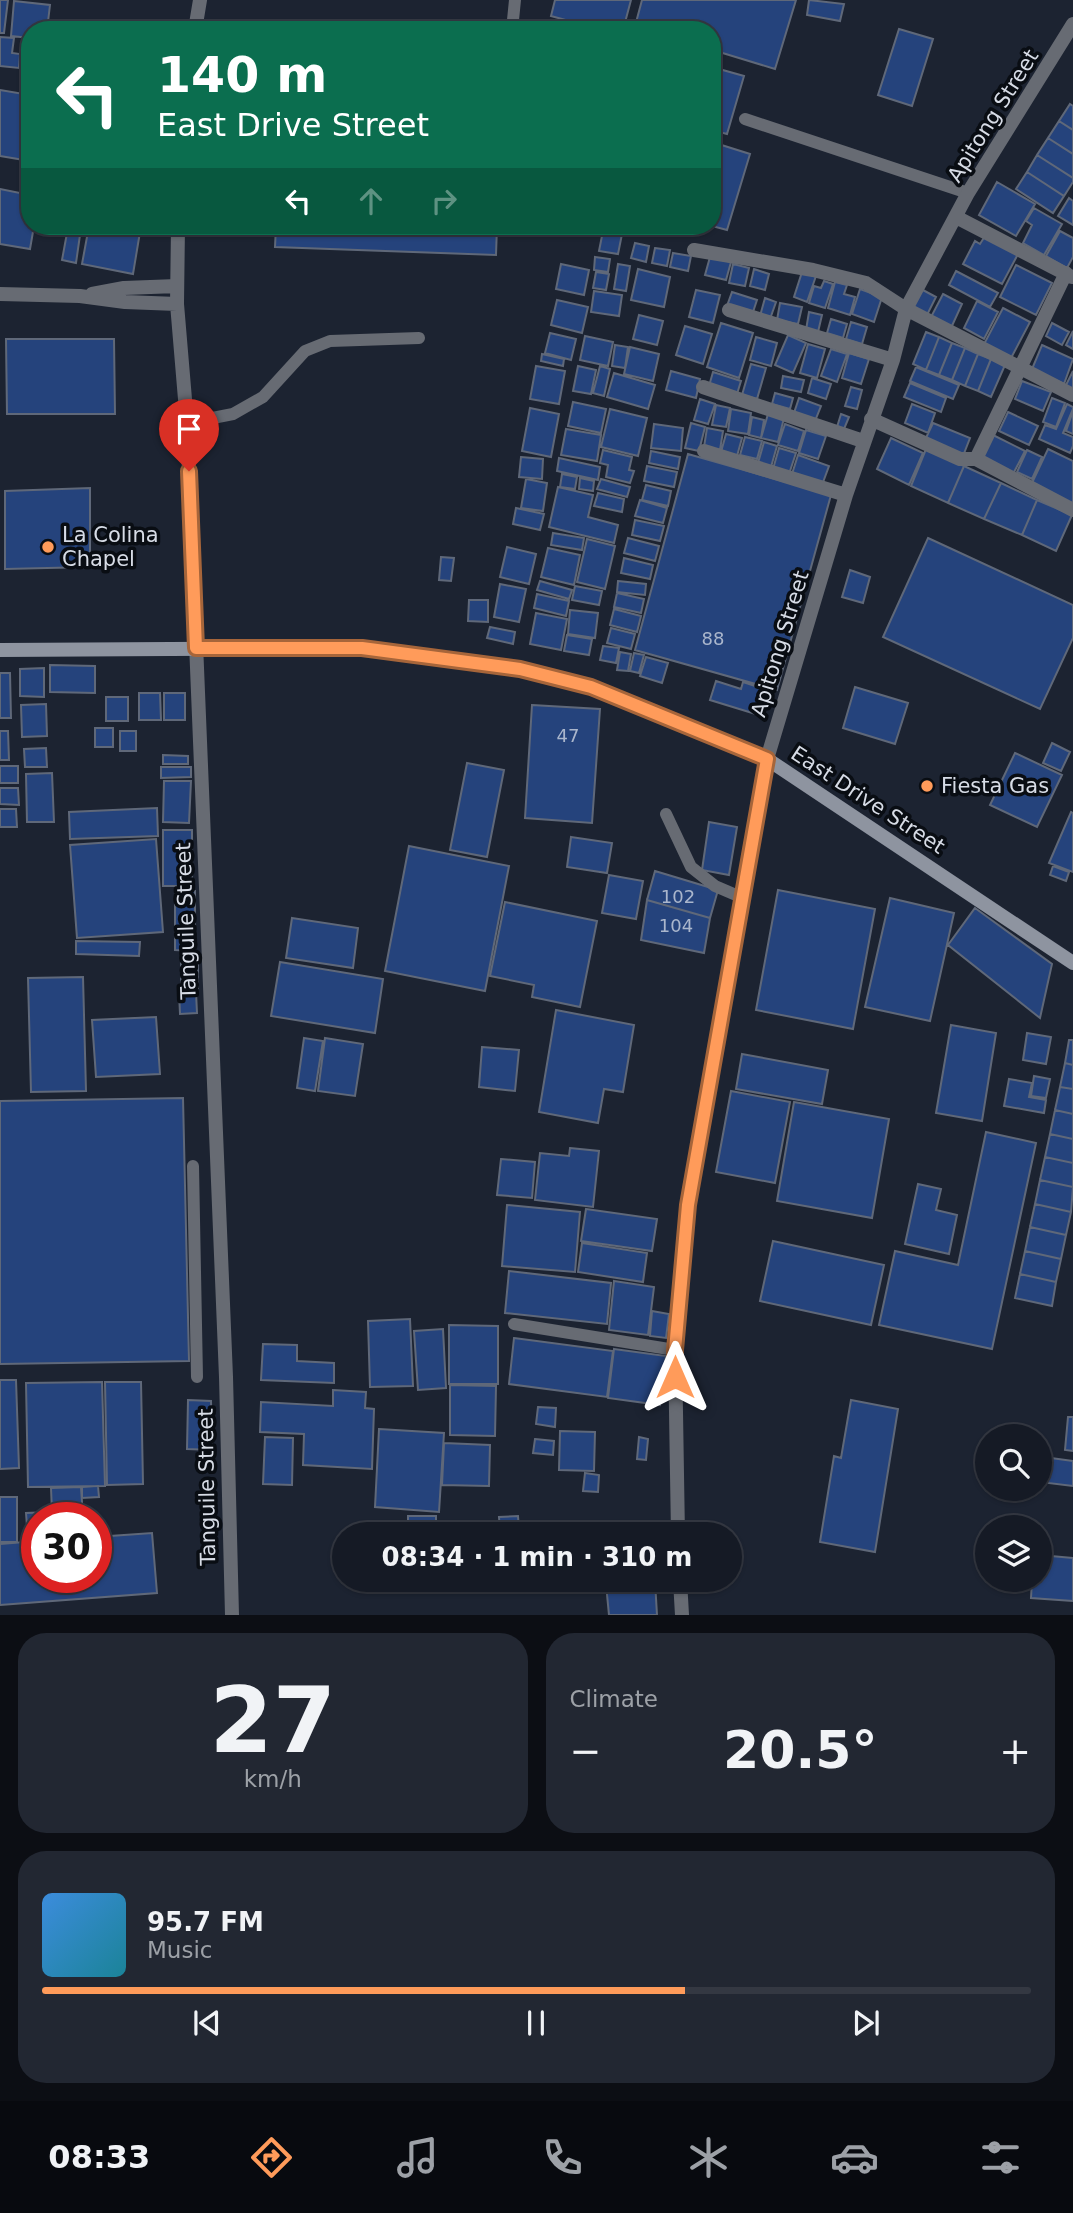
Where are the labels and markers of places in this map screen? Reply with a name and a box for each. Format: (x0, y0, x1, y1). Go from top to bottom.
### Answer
pin (159, 399, 219, 471)
place label: La Colina Chapel (62, 523, 159, 571)
marker: La Colina Chapel (40, 539, 56, 555)
place label: Fiesta Gas (941, 774, 1049, 798)
marker: Fiesta Gas (919, 778, 935, 794)

